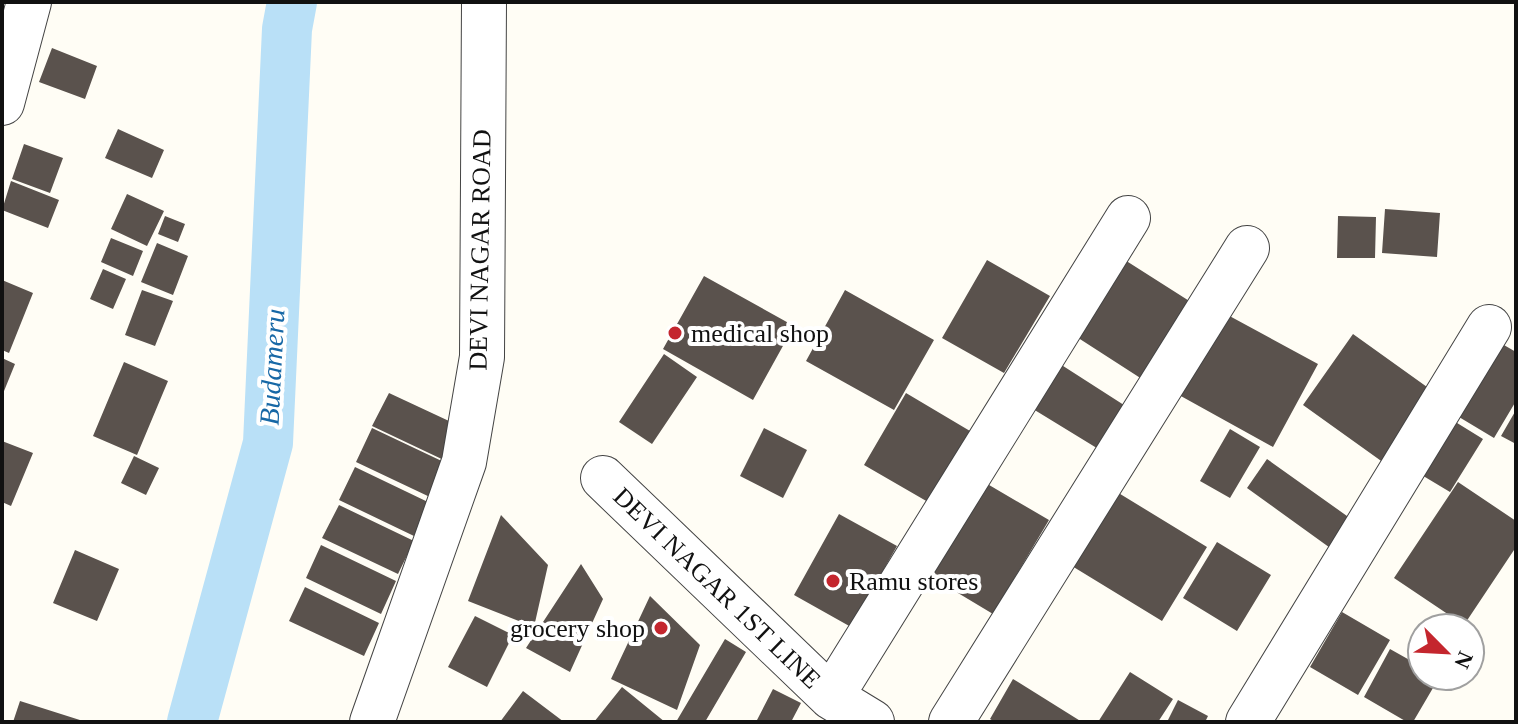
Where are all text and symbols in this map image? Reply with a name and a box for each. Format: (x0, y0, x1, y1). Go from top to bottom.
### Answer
street label: DEVI NAGAR ROAD (463, 129, 497, 371)
water label: Budameru (253, 308, 291, 426)
place label: medical shop (691, 319, 829, 348)
marker: medical shop (666, 324, 684, 342)
street label: DEVI NAGAR 1ST LINE (608, 482, 826, 694)
place label: Ramu stores (849, 567, 978, 596)
marker: Ramu stores (824, 572, 842, 590)
north arrow (1406, 612, 1486, 692)
place label: grocery shop (510, 614, 645, 643)
marker: grocery shop (652, 619, 670, 637)
text: N (1449, 648, 1478, 672)

